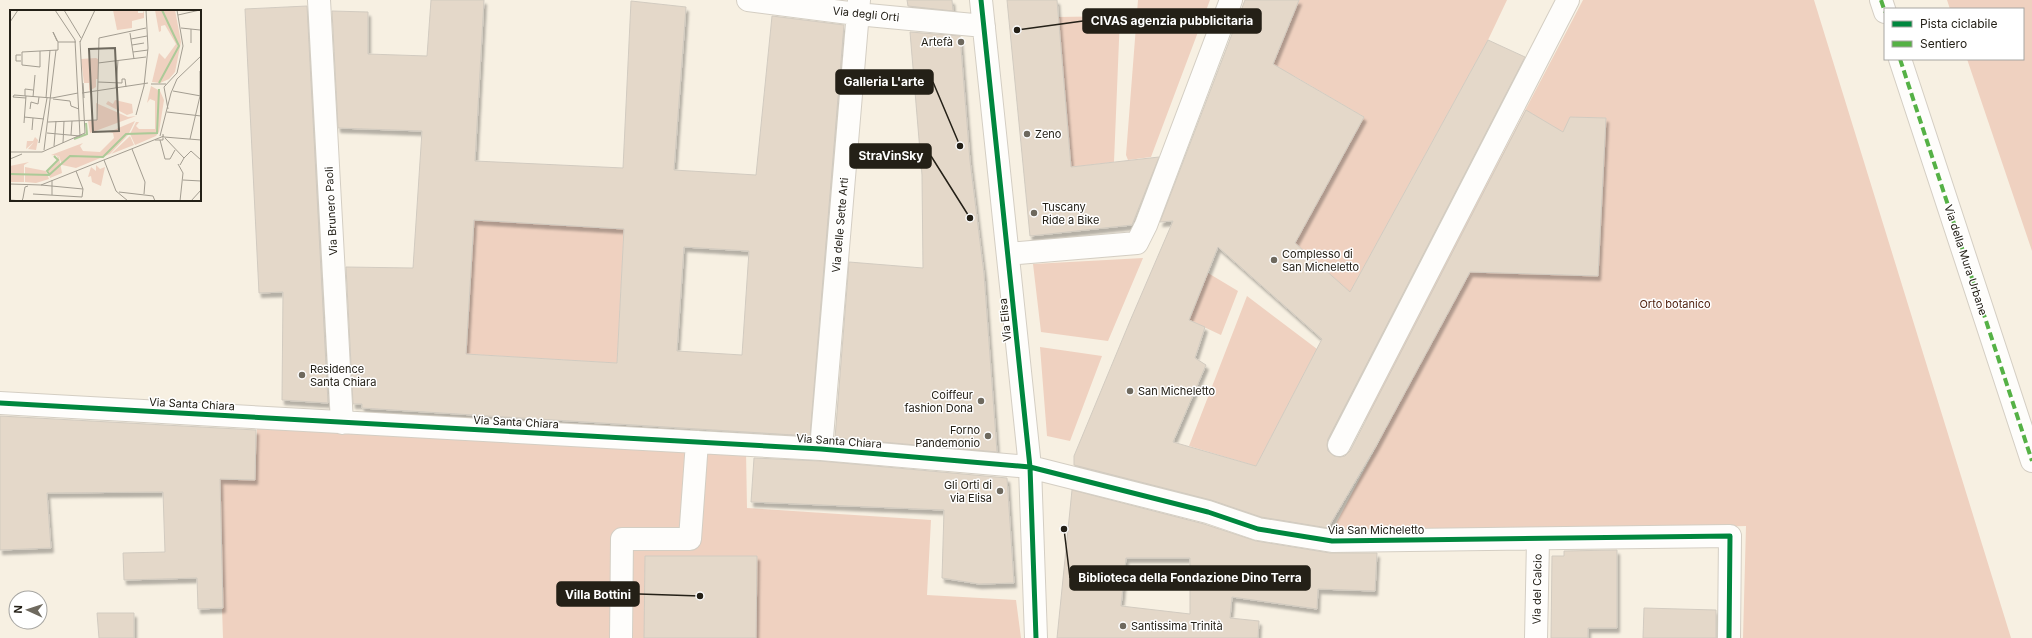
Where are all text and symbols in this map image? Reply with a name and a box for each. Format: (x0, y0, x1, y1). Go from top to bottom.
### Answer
street label: Via degli Orti (832, 4, 900, 24)
legend (1884, 8, 2024, 60)
callout: CIVAS agenzia pubblicitaria (1083, 9, 1261, 33)
inset map (10, 10, 201, 201)
text: CIVAS agenzia pubblicitaria (1091, 13, 1253, 28)
text: Pista ciclabile (1920, 16, 1997, 31)
place label: Artefà (921, 35, 953, 49)
text: Sentiero (1920, 36, 1967, 51)
marker: Artefà (956, 37, 966, 47)
callout: Galleria L'arte (836, 70, 933, 94)
text: Galleria L'arte (844, 74, 924, 89)
place label: Zeno (1035, 127, 1062, 141)
marker: Zeno (1022, 129, 1032, 139)
callout: StraVinSky (850, 144, 931, 168)
text: StraVinSky (858, 148, 924, 163)
street label: Via Brunero Paoli (322, 166, 340, 256)
street label: Via delle Sette Arti (829, 177, 851, 273)
place label: Tuscany Ride a Bike (1042, 200, 1099, 227)
street label: Via della Mura Urbane (1941, 203, 1991, 317)
marker: Tuscany Ride a Bike (1029, 208, 1039, 218)
place label: Complesso di San Micheletto (1282, 247, 1360, 274)
marker: Complesso di San Micheletto (1269, 255, 1279, 265)
park label: Orto botanico (1639, 297, 1711, 311)
street label: Via Elisa (996, 298, 1014, 342)
place label: Residence Santa Chiara (310, 362, 376, 389)
marker: Residence Santa Chiara (297, 370, 307, 380)
place label: San Micheletto (1138, 384, 1216, 398)
marker: San Micheletto (1125, 386, 1135, 396)
place label: Coiffeur fashion Dona (905, 388, 973, 415)
street label: Via Santa Chiara (149, 395, 235, 413)
marker: Coiffeur fashion Dona (976, 396, 986, 406)
street label: Via Santa Chiara (473, 413, 559, 431)
place label: Forno Pandemonio (915, 423, 980, 450)
street label: Via Santa Chiara (796, 431, 882, 451)
marker: Forno Pandemonio (983, 431, 993, 441)
place label: Gli Orti di via Elisa (944, 478, 992, 505)
marker: Gli Orti di via Elisa (995, 486, 1005, 496)
street label: Via San Micheletto (1328, 523, 1425, 537)
street label: Via del Calcio (1529, 553, 1545, 625)
callout: Biblioteca della Fondazione Dino Terra (1070, 566, 1310, 590)
text: Biblioteca della Fondazione Dino Terra (1078, 570, 1302, 585)
callout: Villa Bottini (557, 582, 639, 606)
text: Villa Bottini (565, 587, 631, 602)
north arrow (8, 590, 48, 630)
text: N (11, 605, 25, 614)
place label: Santissima Trinità (1131, 619, 1223, 633)
marker: Santissima Trinità (1118, 621, 1128, 631)

